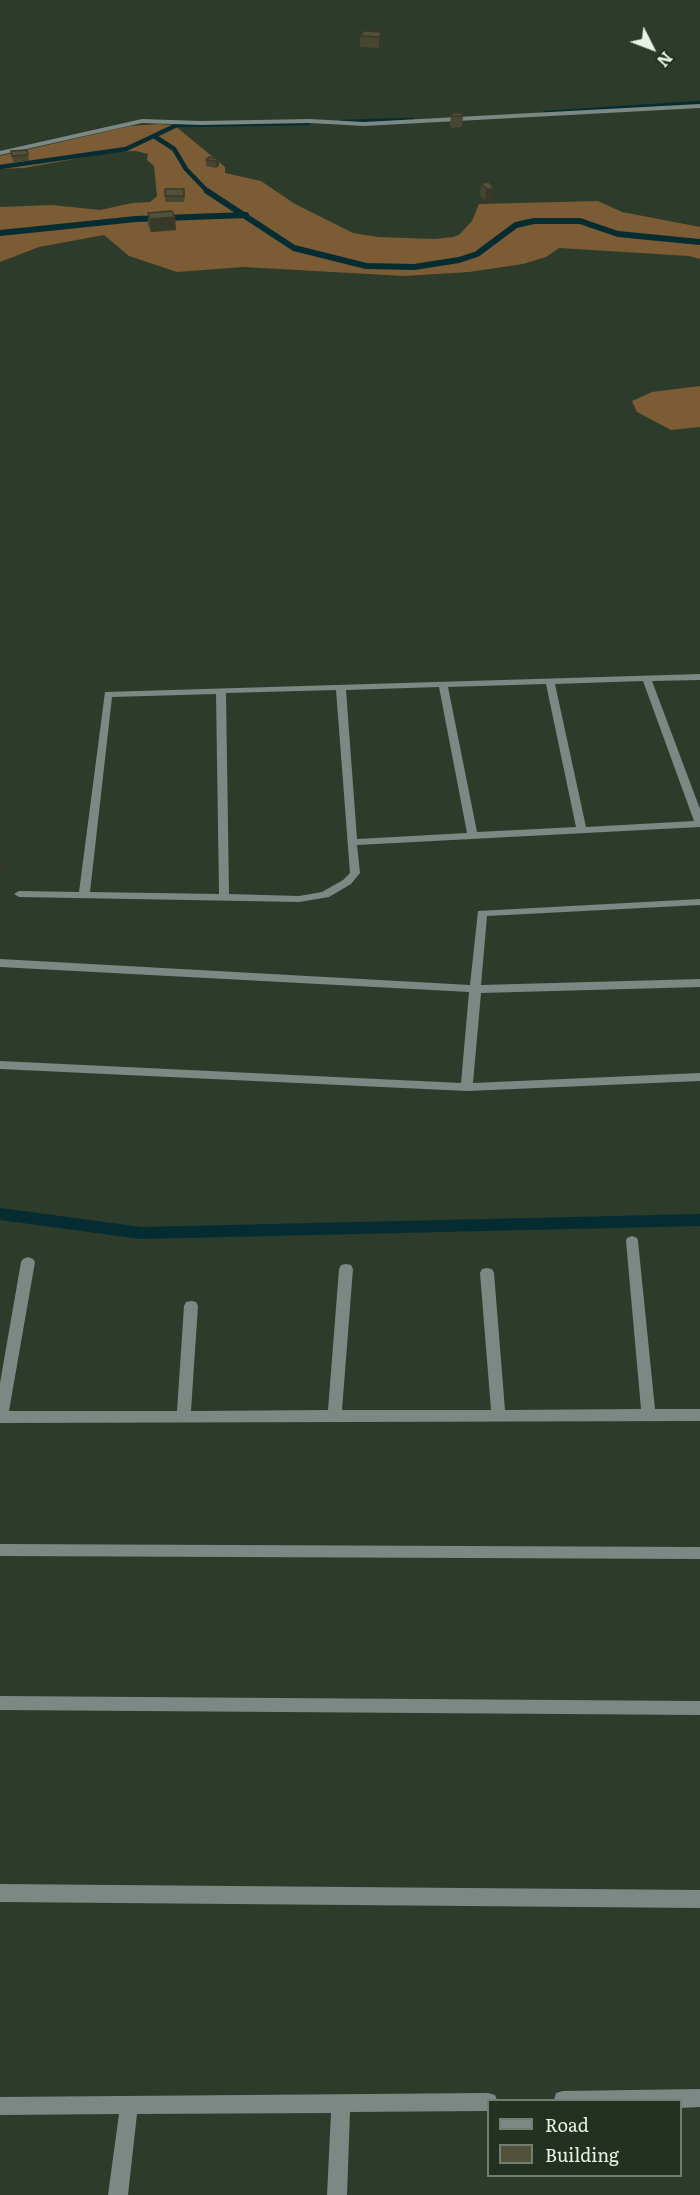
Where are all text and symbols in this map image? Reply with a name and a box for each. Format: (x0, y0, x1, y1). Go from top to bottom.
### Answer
north arrow (622, 18, 682, 78)
text: N (652, 47, 679, 73)
legend (487, 2099, 682, 2177)
text: Road (545, 2111, 589, 2138)
text: Building (545, 2141, 619, 2168)

